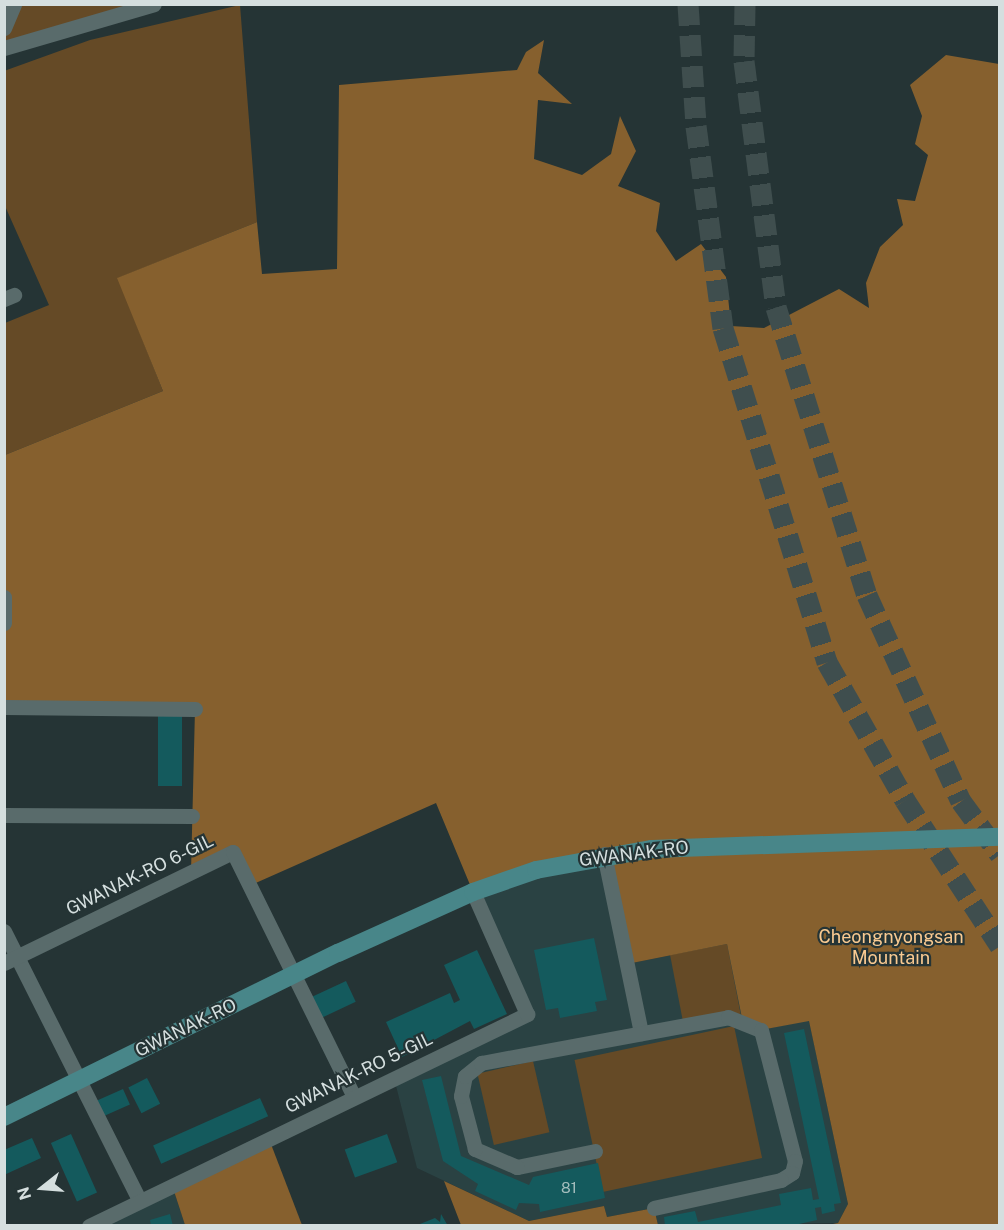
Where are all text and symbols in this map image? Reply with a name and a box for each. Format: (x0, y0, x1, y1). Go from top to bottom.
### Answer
street label: GWANAK-RO 6-GIL (63, 830, 217, 920)
street label: GWANAK-RO (578, 837, 690, 871)
park label: Cheongnyongsan Mountain (818, 927, 964, 970)
street label: GWANAK-RO (132, 994, 240, 1062)
street label: GWANAK-RO 5-GIL (282, 1028, 436, 1118)
north arrow (12, 1158, 72, 1218)
house number: 81 (561, 1179, 577, 1197)
text: N (13, 1185, 35, 1202)

